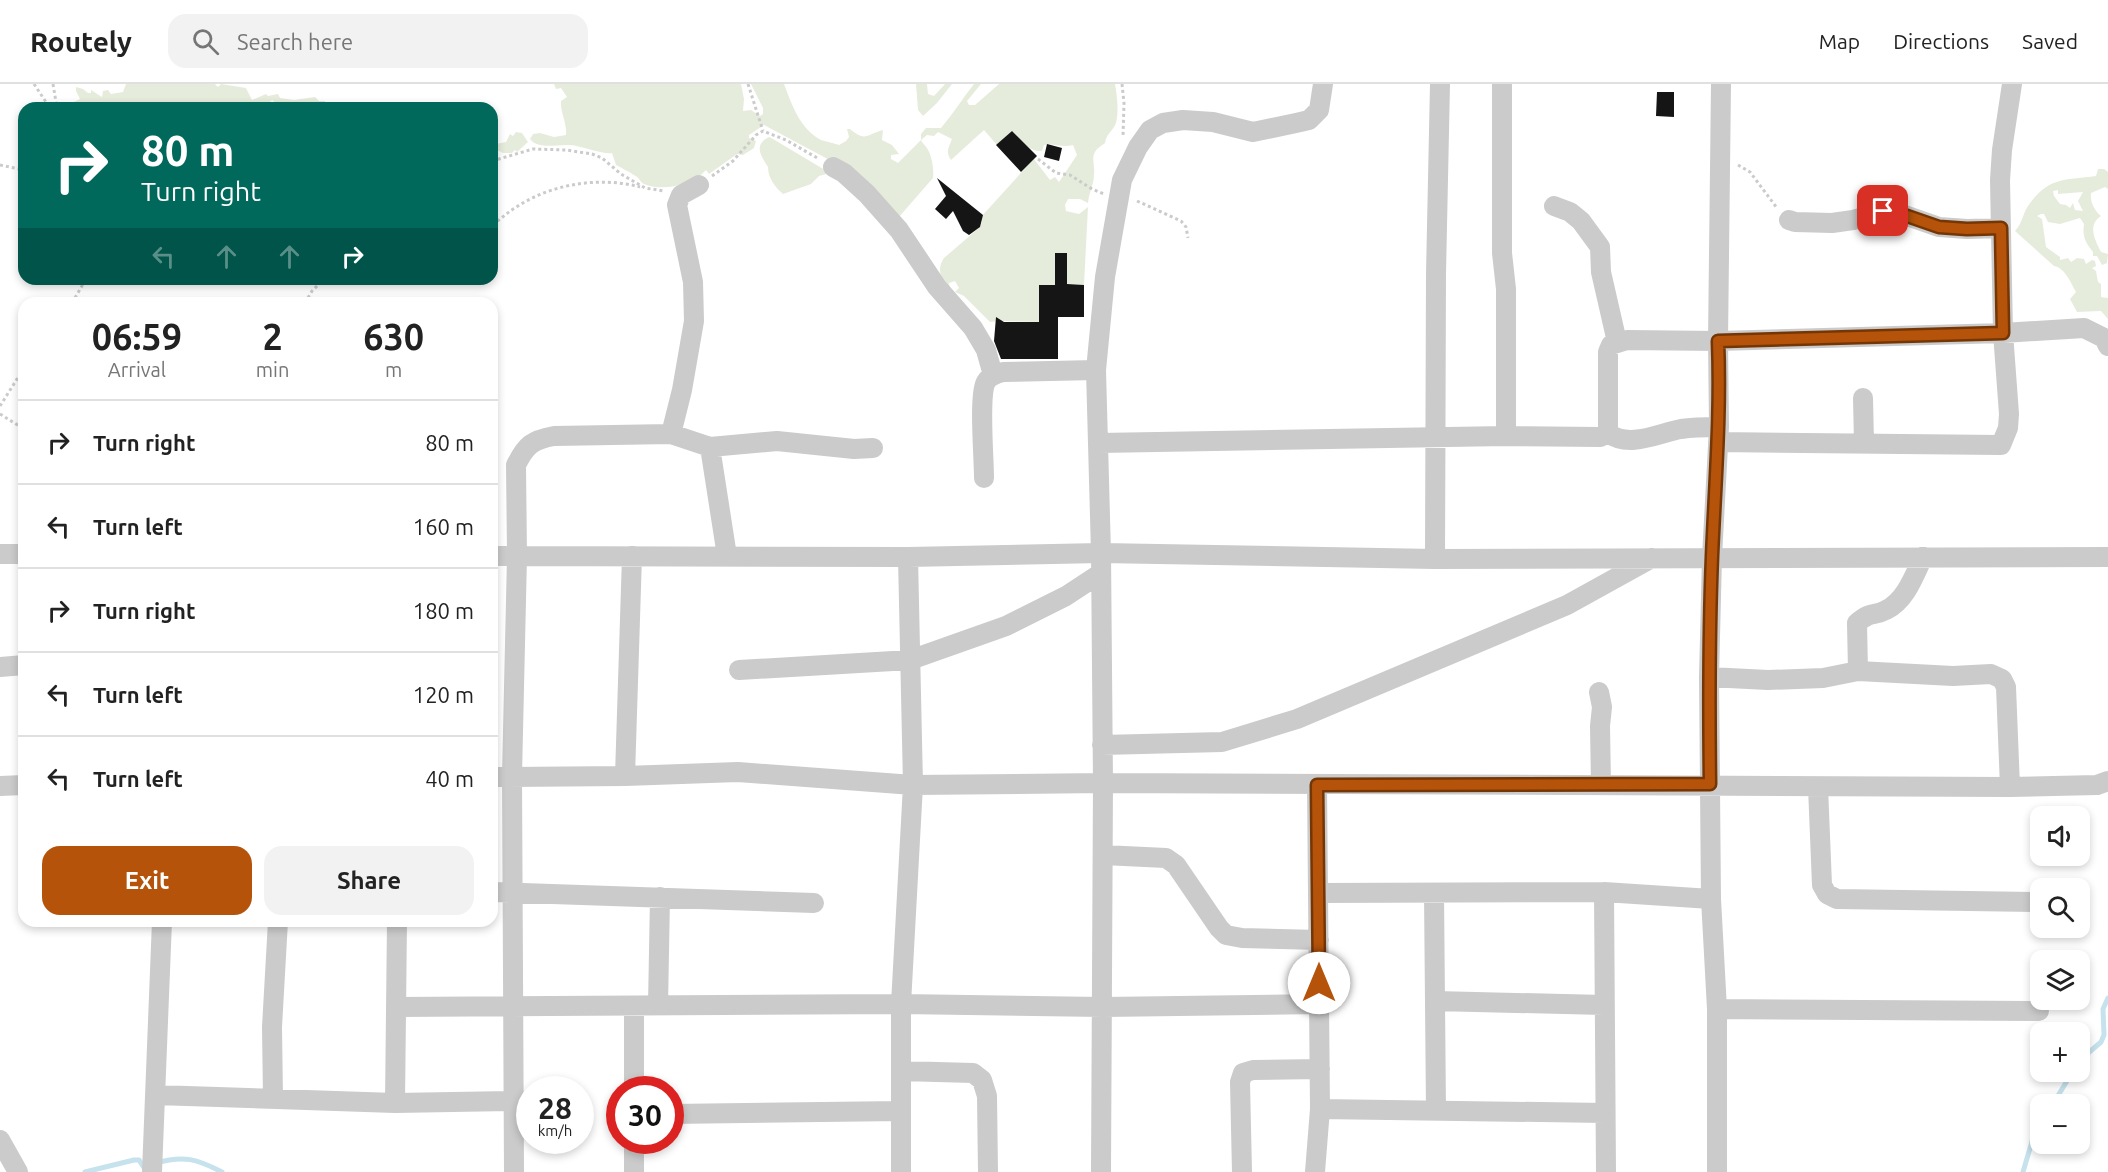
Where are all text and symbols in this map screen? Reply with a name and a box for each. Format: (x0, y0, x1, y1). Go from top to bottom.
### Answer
search box (168, 14, 588, 68)
icon: search (189, 25, 222, 58)
text: Routely (30, 26, 132, 57)
text: Search here (237, 29, 353, 54)
text: Map (1819, 29, 1860, 53)
text: Directions (1893, 29, 1989, 53)
text: Saved (2022, 29, 2078, 53)
icon: right (42, 126, 120, 204)
text: 80 m (141, 127, 235, 174)
text: Turn right (141, 176, 261, 206)
pin (1857, 185, 1908, 236)
icon: arrive (1866, 194, 1899, 227)
icon: left (147, 240, 180, 273)
icon: ahead (210, 240, 243, 273)
icon: ahead (273, 240, 306, 273)
icon: right (336, 240, 369, 273)
text: 06:59 (92, 316, 182, 357)
text: 2 (262, 316, 283, 357)
text: 630 (363, 316, 424, 357)
text: Arrival (108, 358, 166, 381)
text: min (256, 358, 289, 381)
text: m (385, 358, 402, 381)
icon: right (42, 426, 75, 459)
text: Turn right (93, 430, 195, 455)
text: 80 m (425, 430, 474, 455)
icon: left (42, 510, 75, 543)
text: Turn left (93, 514, 183, 539)
text: 160 m (413, 514, 474, 539)
icon: right (42, 594, 75, 627)
text: Turn right (93, 598, 195, 623)
text: 180 m (413, 598, 474, 623)
icon: left (42, 678, 75, 711)
text: Turn left (93, 682, 183, 707)
text: 120 m (413, 682, 474, 707)
icon: left (42, 762, 75, 795)
text: Turn left (93, 766, 183, 791)
text: 40 m (425, 766, 474, 791)
map controls (2030, 806, 2090, 1154)
button: sound (2030, 806, 2090, 866)
button: Exit (42, 846, 252, 915)
button: Share (264, 846, 474, 915)
button: search (2030, 878, 2090, 938)
button: layers (2030, 950, 2090, 1010)
position arrow (1287, 951, 1351, 1015)
button: + (2030, 1022, 2090, 1082)
speed limit sign: 30 (606, 1076, 684, 1154)
text: 28 (538, 1091, 572, 1125)
button: − (2030, 1094, 2090, 1154)
text: km/h (538, 1122, 572, 1139)

